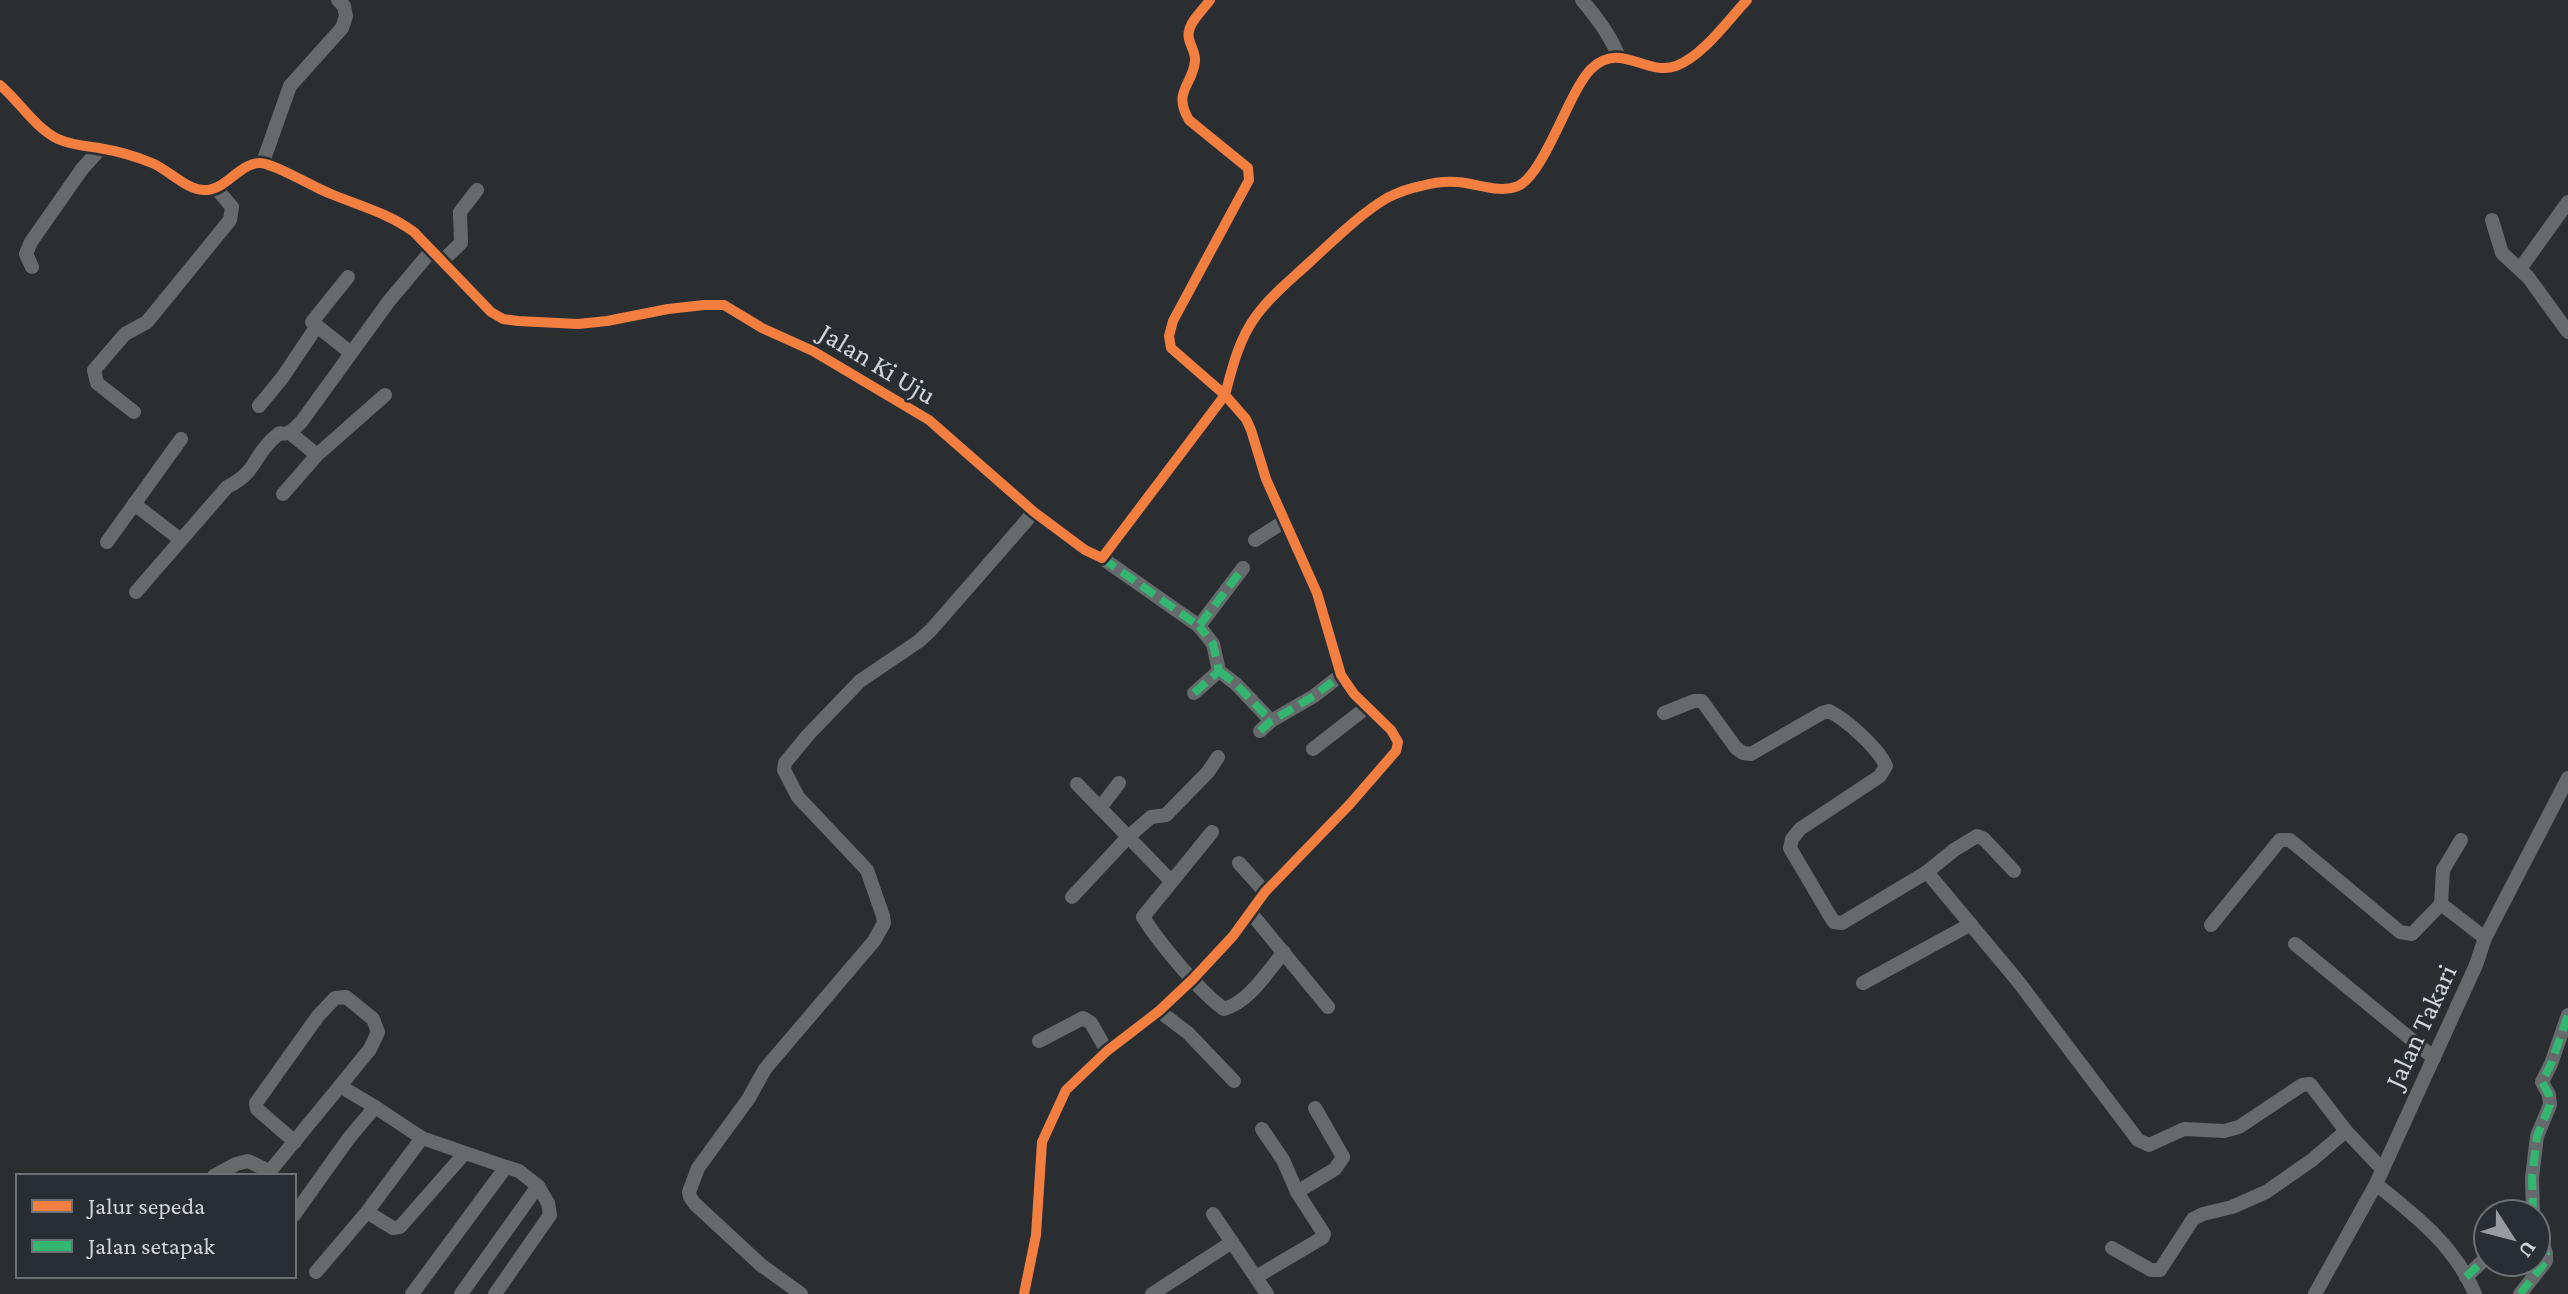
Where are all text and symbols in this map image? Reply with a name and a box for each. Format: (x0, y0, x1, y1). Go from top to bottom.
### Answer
street label: Jalan Ki Uju (811, 315, 942, 410)
street label: Jalan Takari (2377, 960, 2463, 1096)
legend (16, 1174, 296, 1278)
text: Jalur sepeda (86, 1192, 205, 1219)
north arrow (2472, 1198, 2552, 1278)
text: Jalan setapak (86, 1232, 216, 1259)
text: U (2513, 1236, 2542, 1263)

